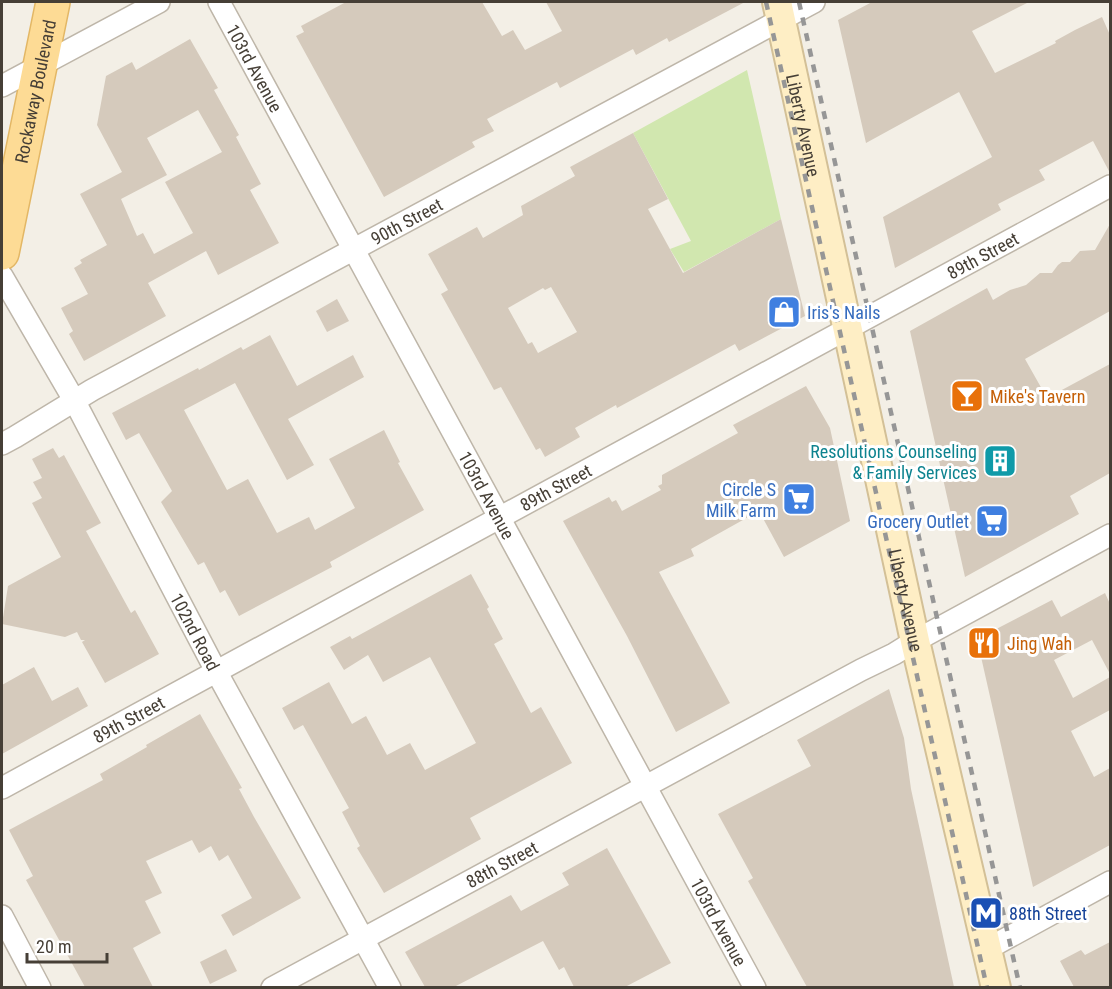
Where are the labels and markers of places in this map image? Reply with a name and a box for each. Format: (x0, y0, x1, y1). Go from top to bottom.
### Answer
shop icon: Iris's Nails (766, 294, 802, 330)
place label: Iris's Nails (807, 302, 880, 323)
bar icon: Mike's Tavern (949, 378, 985, 414)
place label: Mike's Tavern (990, 386, 1086, 407)
place label: Resolutions Counseling & Family Services (810, 441, 977, 483)
building icon: Resolutions Counseling & Family Services (982, 443, 1018, 479)
place label: Circle S Milk Farm (706, 479, 776, 521)
supermarket icon: Circle S Milk Farm (781, 481, 817, 517)
supermarket icon: Grocery Outlet (974, 503, 1010, 539)
place label: Grocery Outlet (867, 511, 969, 532)
restaurant icon: Jing Wah (966, 625, 1002, 661)
place label: Jing Wah (1007, 633, 1072, 654)
metro station icon: 88th Street (968, 895, 1004, 931)
place label: 88th Street (1009, 903, 1087, 924)

